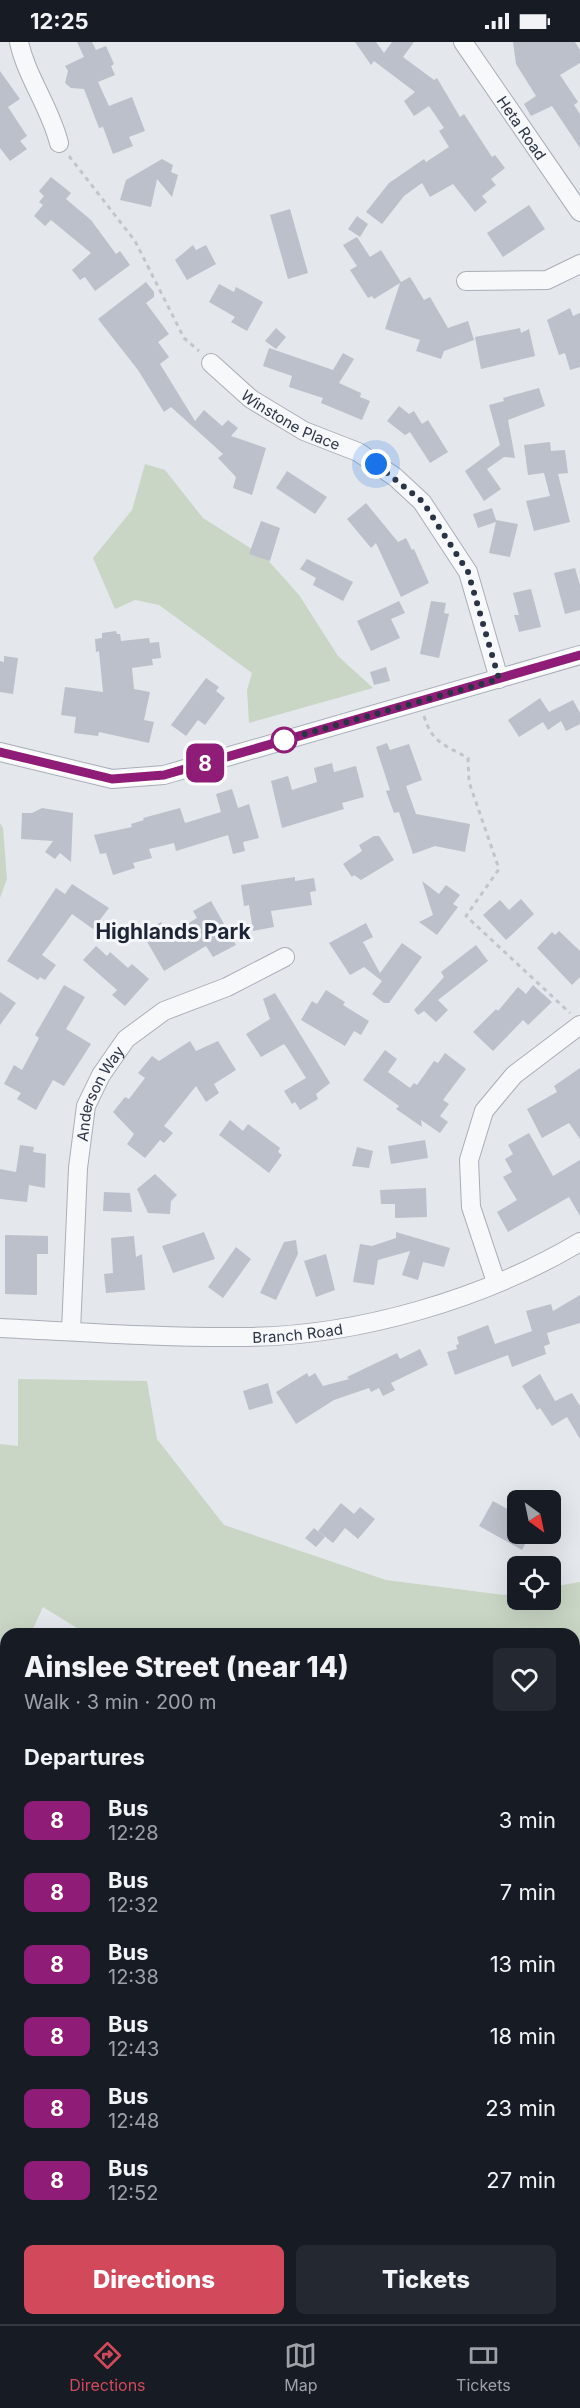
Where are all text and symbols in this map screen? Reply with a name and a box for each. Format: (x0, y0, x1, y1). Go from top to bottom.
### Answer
text: 12:25 (30, 8, 89, 34)
street label: Heta Road (493, 92, 551, 163)
street label: Winstone Place (237, 385, 343, 454)
your location (361, 449, 391, 479)
unlabelled marker (271, 727, 297, 753)
line badge: 8 (186, 744, 224, 782)
text: 8 (198, 751, 212, 776)
district label: Highlands Park (95, 919, 251, 944)
street label: Anderson Way (72, 1041, 128, 1142)
street label: Branch Road (252, 1319, 344, 1346)
north arrow (507, 1490, 561, 1544)
map controls (507, 1490, 561, 1610)
button: locate (507, 1556, 561, 1610)
button: heart (493, 1648, 556, 1711)
text: Ainslee Street (near 14) (24, 1650, 349, 1684)
text: Walk · 3 min · 200 m (24, 1690, 217, 1714)
text: Departures (24, 1744, 145, 1770)
text: Bus (108, 1795, 149, 1821)
text: 3 min (499, 1807, 556, 1833)
text: 8 (50, 1808, 64, 1833)
text: 12:28 (108, 1821, 159, 1845)
text: Bus (108, 1867, 149, 1893)
text: 7 min (500, 1879, 556, 1905)
text: 8 (50, 1880, 64, 1905)
text: 12:32 (108, 1893, 159, 1917)
text: Bus (108, 1939, 149, 1965)
text: 13 min (490, 1951, 556, 1977)
text: 8 (50, 1952, 64, 1977)
text: 12:38 (108, 1965, 159, 1989)
text: Bus (108, 2011, 149, 2037)
text: 18 min (490, 2023, 556, 2049)
text: 8 (50, 2024, 64, 2049)
text: 12:43 (108, 2037, 159, 2061)
text: Bus (108, 2083, 149, 2109)
text: 23 min (485, 2095, 556, 2121)
text: 8 (50, 2096, 64, 2121)
text: 12:48 (108, 2109, 159, 2133)
text: Bus (108, 2155, 149, 2181)
text: 27 min (486, 2167, 556, 2193)
text: 8 (50, 2168, 64, 2193)
text: 12:52 (108, 2181, 158, 2205)
button: Directions (24, 2245, 284, 2314)
button: Tickets (296, 2245, 556, 2314)
tab: Directions (69, 2339, 146, 2395)
tab: Map (284, 2339, 317, 2395)
tab: Tickets (456, 2339, 511, 2395)

